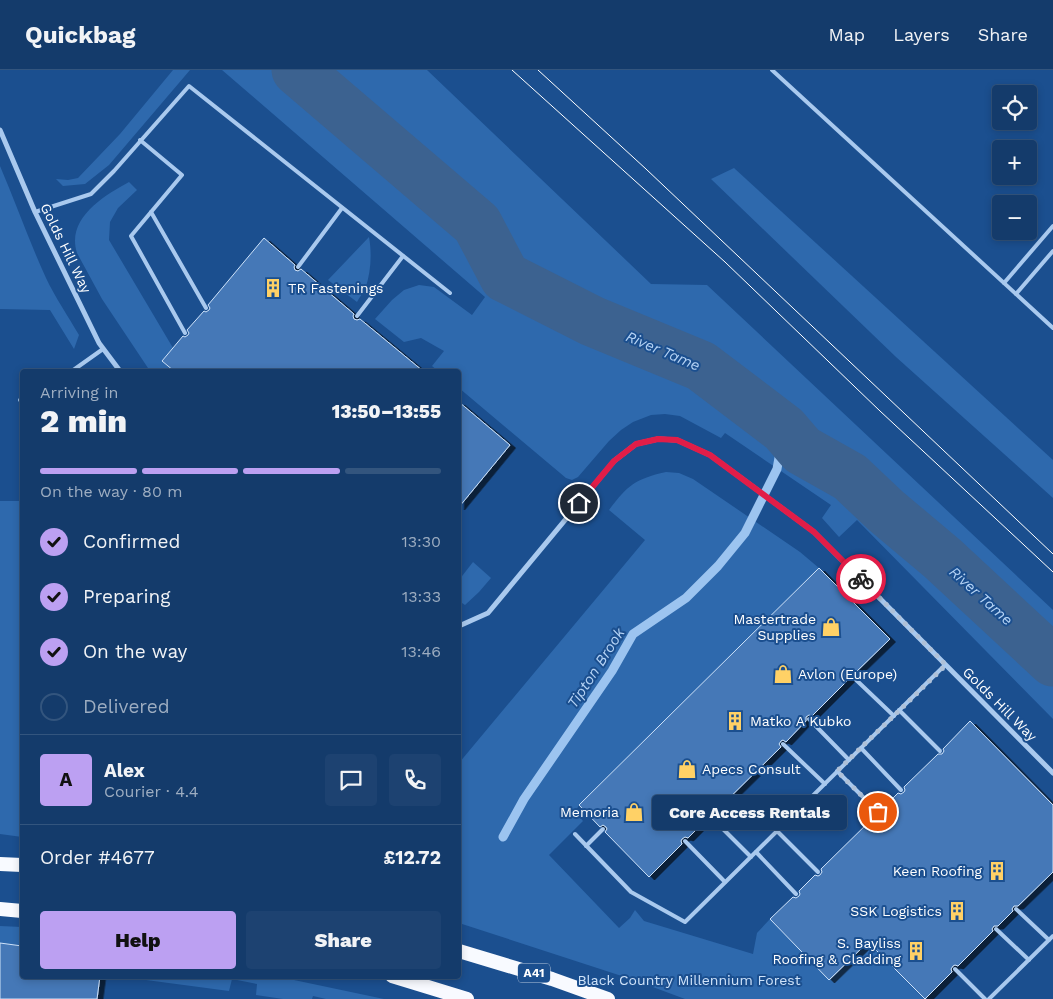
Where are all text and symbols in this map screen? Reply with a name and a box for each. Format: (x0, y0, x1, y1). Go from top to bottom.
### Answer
text: Quickbag (25, 21, 135, 49)
text: Map (828, 24, 865, 45)
text: Layers (893, 24, 950, 45)
text: Share (978, 24, 1028, 45)
map controls (992, 85, 1037, 240)
button: locate (992, 85, 1037, 130)
button: + (992, 140, 1037, 185)
button: − (992, 195, 1037, 240)
street label: Golds Hill Way (37, 200, 95, 296)
building icon: TR Fastenings (262, 277, 284, 299)
place label: TR Fastenings (288, 280, 384, 296)
water label: River Tame (623, 327, 703, 375)
text: Arriving in (40, 383, 118, 402)
text: 13:50–13:55 (332, 400, 441, 423)
text: 2 min (40, 402, 127, 440)
text: On the way · 80 m (40, 482, 183, 501)
pin (558, 482, 600, 524)
icon: home (565, 489, 593, 517)
icon: check (40, 528, 68, 556)
text: Confirmed (83, 530, 180, 553)
text: 13:30 (401, 532, 441, 551)
courier (836, 554, 886, 604)
water label: River Tame (946, 563, 1016, 629)
icon: bike (847, 565, 875, 593)
icon: check (40, 583, 68, 611)
text: Preparing (83, 585, 170, 608)
text: 13:33 (402, 587, 441, 606)
place label: Mastertrade Supplies (733, 611, 816, 643)
shop icon: Mastertrade Supplies (820, 616, 842, 638)
water label: Tipton Brook (563, 624, 629, 711)
icon: check (40, 638, 68, 666)
text: On the way (83, 640, 187, 663)
text: 13:46 (401, 642, 441, 661)
shop icon: Avlon (Europe) (772, 663, 794, 685)
street label: Golds Hill Way (960, 664, 1041, 745)
place label: Avlon (Europe) (798, 666, 897, 682)
text: Delivered (83, 695, 170, 718)
building icon: Matko A Kubko (724, 710, 746, 732)
place label: Matko A Kubko (750, 713, 851, 729)
button: chat (325, 754, 377, 806)
button: phone (389, 754, 441, 806)
shop icon: Apecs Consult (676, 758, 698, 780)
text: Alex (104, 759, 145, 782)
place label: Apecs Consult (702, 761, 801, 777)
text: A (60, 768, 72, 791)
text: Courier · 4.4 (104, 782, 199, 801)
pin (857, 791, 899, 833)
callout: Core Access Rentals (653, 794, 848, 830)
icon: bag (864, 798, 892, 826)
shop icon: Memoria (623, 801, 645, 823)
text: Core Access Rentals (669, 803, 830, 822)
place label: Memoria (560, 804, 619, 820)
text: Order #4677 (40, 846, 155, 869)
text: £12.72 (383, 846, 441, 869)
building icon: Keen Roofing (986, 860, 1008, 882)
place label: Keen Roofing (893, 863, 983, 879)
building icon: SSK Logistics (946, 900, 968, 922)
place label: SSK Logistics (850, 903, 942, 919)
button: Help (40, 911, 236, 969)
button: Share (246, 911, 441, 969)
place label: S. Bayliss Roofing & Cladding (772, 935, 902, 967)
building icon: S. Bayliss Roofing & Cladding (905, 940, 927, 962)
road number: A41 (518, 964, 550, 982)
park label: Black Country Millennium Forest (577, 972, 801, 988)

